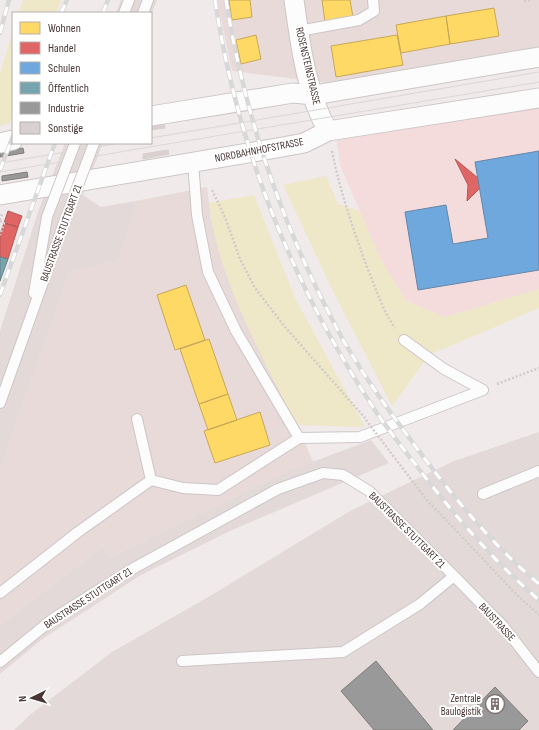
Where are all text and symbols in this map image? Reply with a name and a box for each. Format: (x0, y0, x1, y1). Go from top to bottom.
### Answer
legend (12, 12, 152, 144)
text: Wohnen (48, 21, 81, 36)
street label: ROSENSTEINSTRASSE (293, 26, 323, 106)
text: Handel (48, 41, 76, 56)
text: Schulen (48, 61, 80, 76)
text: Öffentlich (48, 81, 89, 96)
text: Industrie (48, 101, 84, 116)
text: Sonstige (48, 121, 83, 136)
street label: NORDBAHNHOFSTRASSE (214, 135, 304, 165)
street label: BAUSTRASSE STUTTGART 21 (37, 183, 85, 283)
street label: BAUSTRASSE STUTTGART 21 (366, 489, 448, 571)
street label: BAUSTRASSE STUTTGART 21 (42, 565, 135, 631)
street label: BAUSTRASSE (476, 600, 518, 644)
north arrow (12, 678, 52, 718)
place label: Zentrale Baulogistik (441, 692, 482, 718)
building icon: Zentrale Baulogistik (484, 693, 506, 715)
text: N (16, 695, 29, 702)

